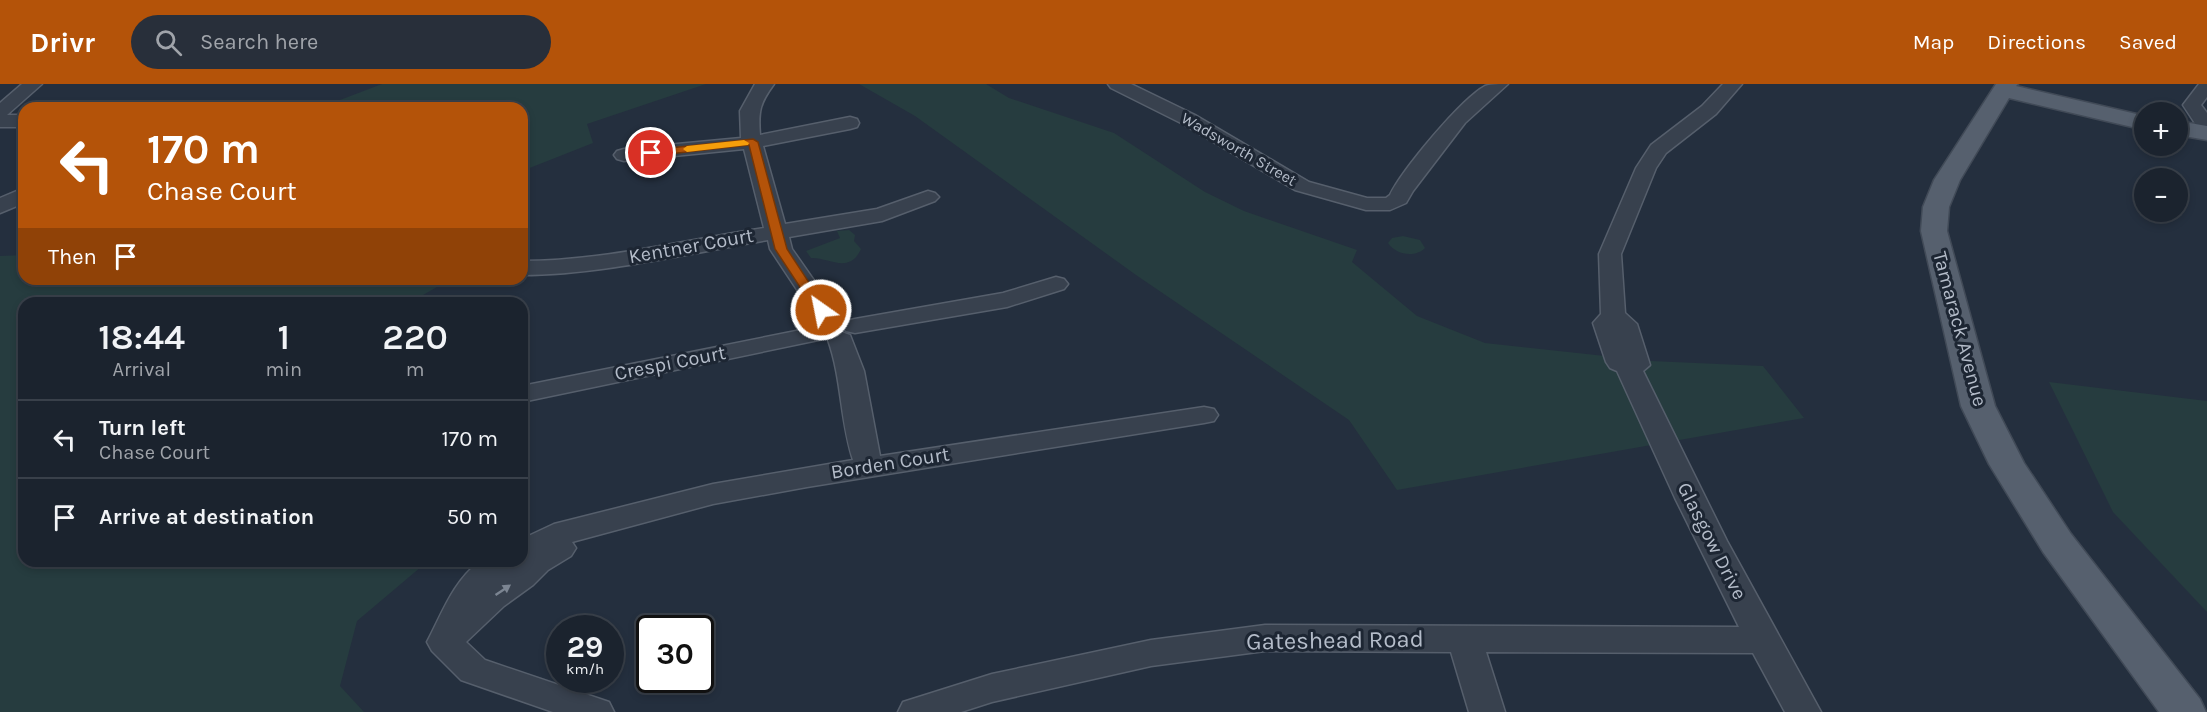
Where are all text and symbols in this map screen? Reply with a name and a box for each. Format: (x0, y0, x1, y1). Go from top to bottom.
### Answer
search box (131, 15, 551, 69)
text: Drivr (30, 26, 95, 59)
icon: search (152, 26, 185, 59)
text: Search here (200, 29, 318, 55)
text: Map (1913, 30, 1954, 54)
text: Directions (1987, 30, 2086, 54)
text: Saved (2119, 30, 2177, 54)
map controls (2134, 102, 2188, 222)
button: + (2134, 102, 2188, 156)
street label: Wadsworth Street (1178, 108, 1300, 190)
text: 170 m (147, 124, 260, 174)
icon: left (48, 126, 126, 204)
pin (625, 127, 676, 178)
icon: arrive (634, 136, 667, 169)
button: − (2134, 168, 2188, 222)
text: Chase Court (147, 175, 297, 207)
street label: Kentner Court (627, 224, 756, 268)
icon: arrive (109, 240, 142, 273)
text: Then (48, 244, 97, 270)
street label: Tamarack Avenue (1928, 249, 1992, 409)
position arrow (789, 278, 853, 342)
text: 18:44 (98, 316, 185, 358)
text: 1 (277, 316, 290, 358)
text: 220 (382, 316, 448, 358)
street label: Crespi Court (612, 341, 728, 385)
text: Arrival (112, 358, 171, 381)
text: min (265, 358, 302, 381)
text: m (406, 358, 424, 381)
text: Turn left (99, 415, 186, 441)
icon: left (48, 423, 81, 456)
text: 170 m (442, 426, 498, 452)
text: Chase Court (99, 441, 210, 464)
street label: Borden Court (829, 442, 951, 484)
street label: Glasgow Drive (1673, 479, 1751, 603)
icon: arrive (48, 501, 81, 534)
text: Arrive at destination (99, 504, 314, 530)
text: 50 m (447, 504, 498, 530)
one-way arrow (495, 585, 511, 596)
speed limit sign: 30 (636, 615, 714, 693)
street label: Gateshead Road (1246, 624, 1424, 656)
text: 29 (567, 629, 603, 665)
text: km/h (566, 660, 604, 678)

